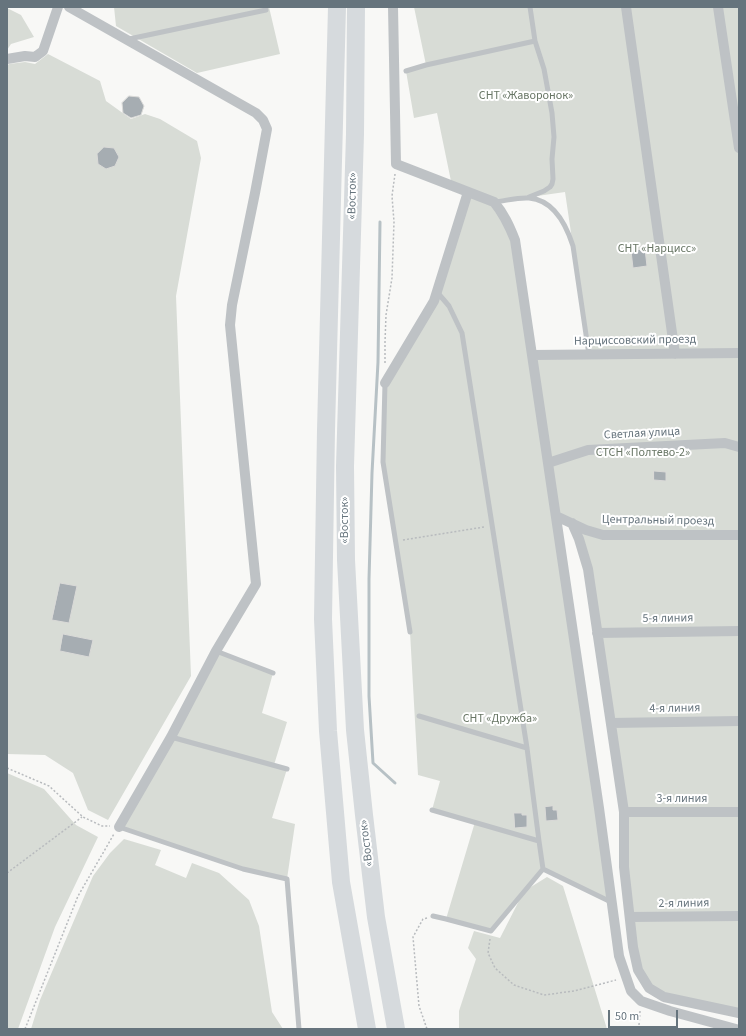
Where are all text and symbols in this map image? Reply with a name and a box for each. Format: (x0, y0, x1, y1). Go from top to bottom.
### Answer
park label: СНТ «Жаворонок» (479, 89, 573, 103)
street label: «Восток» (345, 172, 361, 220)
park label: СНТ «Нарцисс» (618, 242, 696, 256)
street label: Нарциссовский проезд (574, 333, 696, 349)
street label: Светлая улица (604, 425, 680, 443)
park label: СТСН «Полтево-2» (596, 446, 690, 460)
street label: «Восток» (338, 497, 352, 543)
street label: Центральный проезд (602, 513, 714, 529)
street label: 5-я линия (642, 611, 694, 627)
street label: 4-я линия (649, 701, 701, 717)
park label: СНТ «Дружба» (463, 712, 537, 726)
street label: 3-я линия (656, 792, 708, 806)
street label: «Восток» (357, 819, 377, 867)
street label: 2-я линия (658, 896, 710, 912)
scale bar (610, 1002, 680, 1028)
text: 50 m (615, 1008, 639, 1025)

